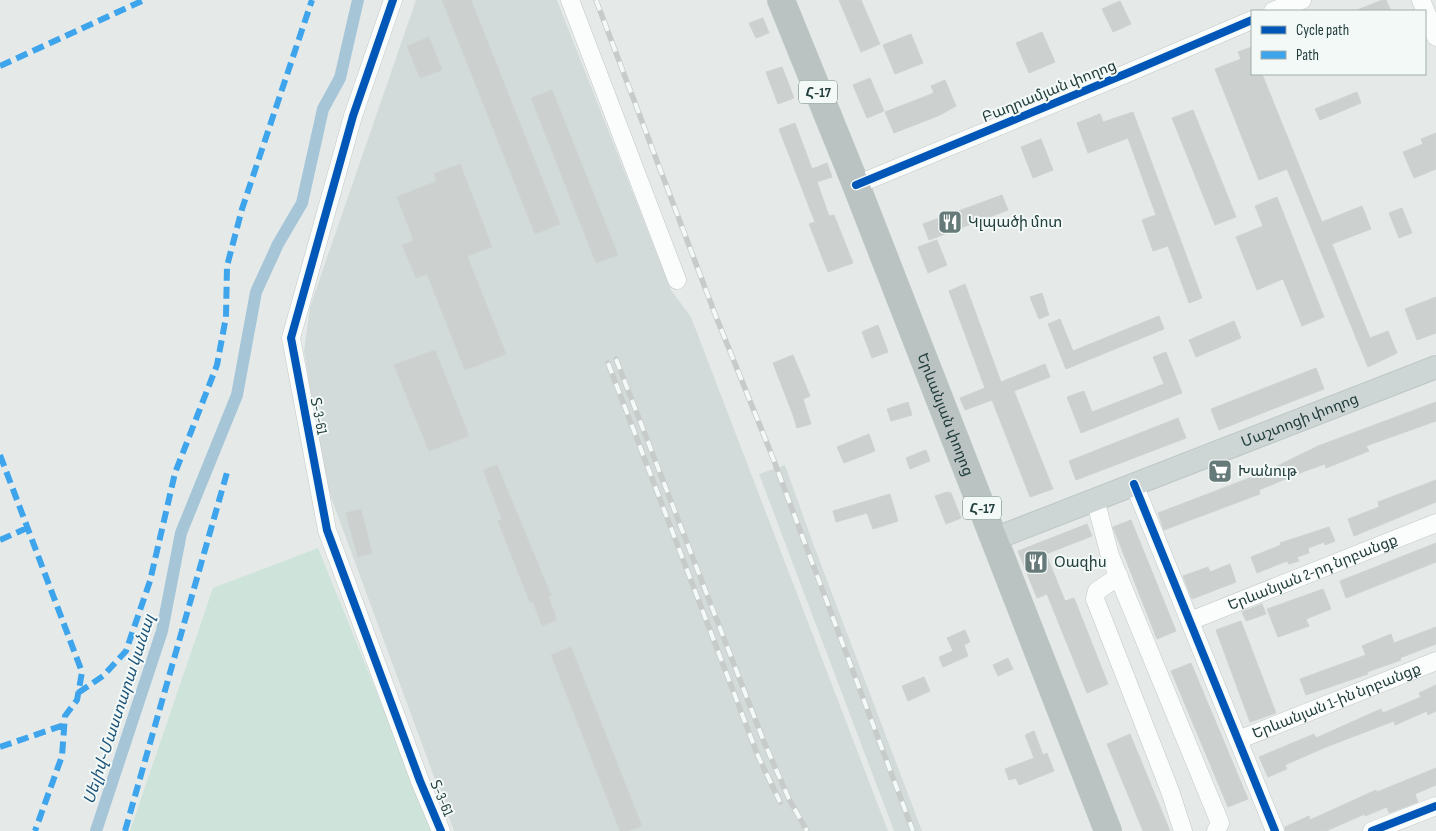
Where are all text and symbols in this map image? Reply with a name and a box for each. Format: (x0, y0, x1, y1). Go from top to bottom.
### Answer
legend (1251, 10, 1426, 75)
text: Cycle path (1296, 21, 1349, 40)
text: Path (1296, 46, 1319, 65)
street label: Բաղրամյան փողոց (979, 56, 1119, 127)
road number: Հ-17 (799, 80, 837, 104)
restaurant icon: Կլպածի մոտ (937, 209, 963, 235)
place label: Կլպածի մոտ (968, 213, 1062, 232)
street label: Երևանյան փողոց (913, 351, 978, 479)
street label: Մաշտոցի փողոց (1238, 389, 1361, 452)
street label: Տ-3-61 (306, 396, 332, 437)
supermarket icon: Խանութ (1207, 458, 1233, 484)
place label: Խանութ (1238, 462, 1298, 481)
road number: Հ-17 (963, 496, 1001, 520)
street label: Երևանյան 2-րդ նրբանցք (1225, 530, 1401, 615)
restaurant icon: Օազիս (1023, 549, 1049, 575)
place label: Օազիս (1054, 553, 1107, 572)
water label: Սելիվ֊Մաստարա կանալ (80, 612, 159, 806)
street label: Երևանյան 1-ին նրբանցք (1250, 659, 1424, 743)
street label: Տ-3-61 (425, 777, 458, 820)

